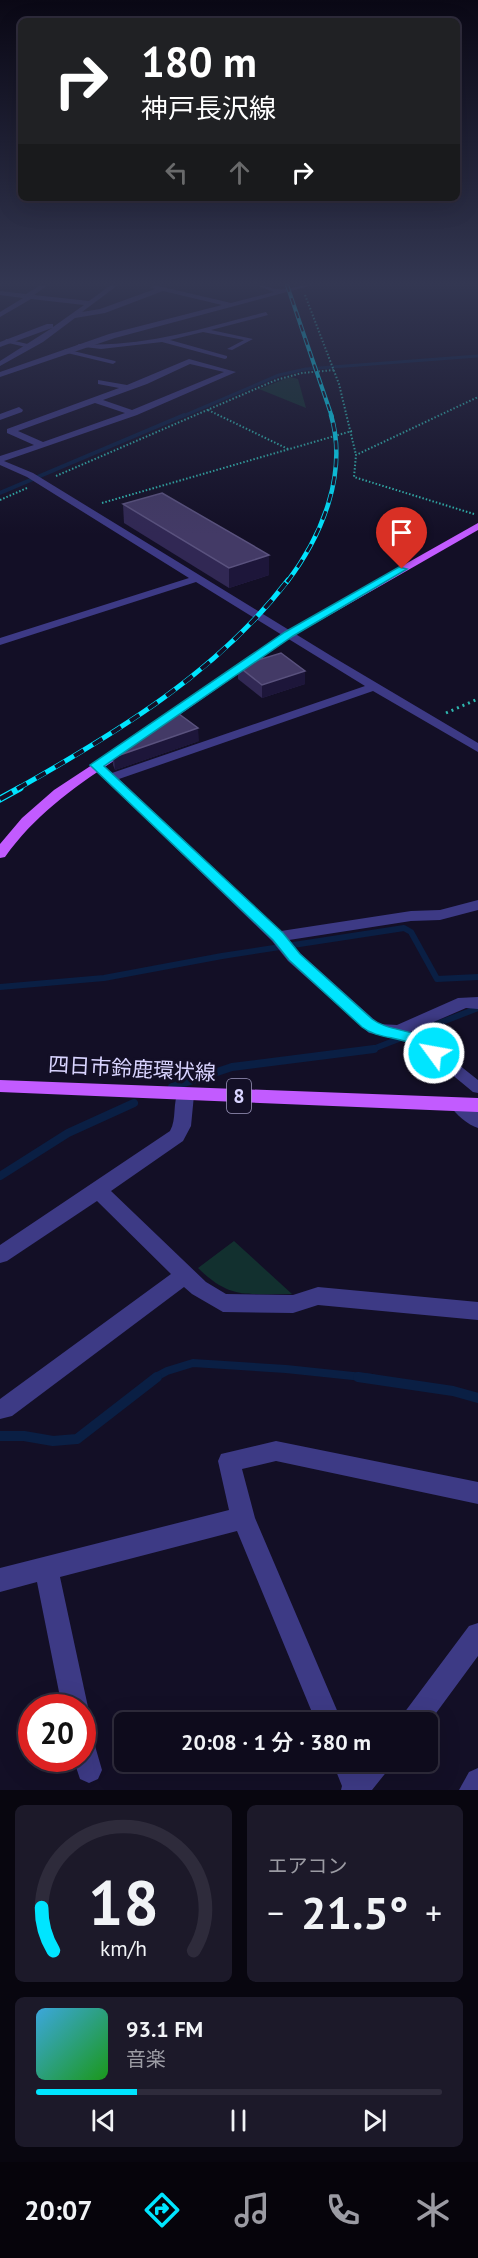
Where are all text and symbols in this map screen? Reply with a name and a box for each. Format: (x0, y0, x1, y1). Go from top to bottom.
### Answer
text: 180 m (141, 34, 257, 89)
icon: right (42, 42, 120, 120)
text: 神戸長沢線 (141, 91, 276, 125)
icon: left (160, 156, 193, 189)
icon: ahead (223, 156, 256, 189)
icon: right (286, 156, 319, 189)
pin (376, 507, 427, 569)
icon: arrive (385, 516, 418, 549)
position arrow (402, 1021, 466, 1085)
street label: 四日市鈴鹿環状線 (47, 1051, 217, 1086)
road number: 8 (227, 1079, 251, 1113)
speed limit sign: 20 (18, 1694, 96, 1772)
text: 20:08 · 1 分 · 380 m (181, 1728, 371, 1756)
text: エアコン (268, 1853, 348, 1879)
text: 18 (88, 1861, 159, 1942)
text: 21.5° (301, 1883, 408, 1941)
text: − (268, 1891, 284, 1934)
text: + (425, 1891, 442, 1934)
text: km/h (100, 1934, 147, 1962)
text: 93.1 FM (126, 2015, 203, 2043)
text: 音楽 (126, 2046, 166, 2072)
icon: previous (87, 2104, 120, 2137)
icon: pause (222, 2104, 255, 2137)
icon: next (358, 2104, 391, 2137)
icon: directions (141, 2189, 183, 2231)
icon: music (231, 2189, 273, 2231)
icon: phone (322, 2189, 364, 2231)
icon: climate (412, 2189, 454, 2231)
text: 20:07 (24, 2193, 93, 2227)

